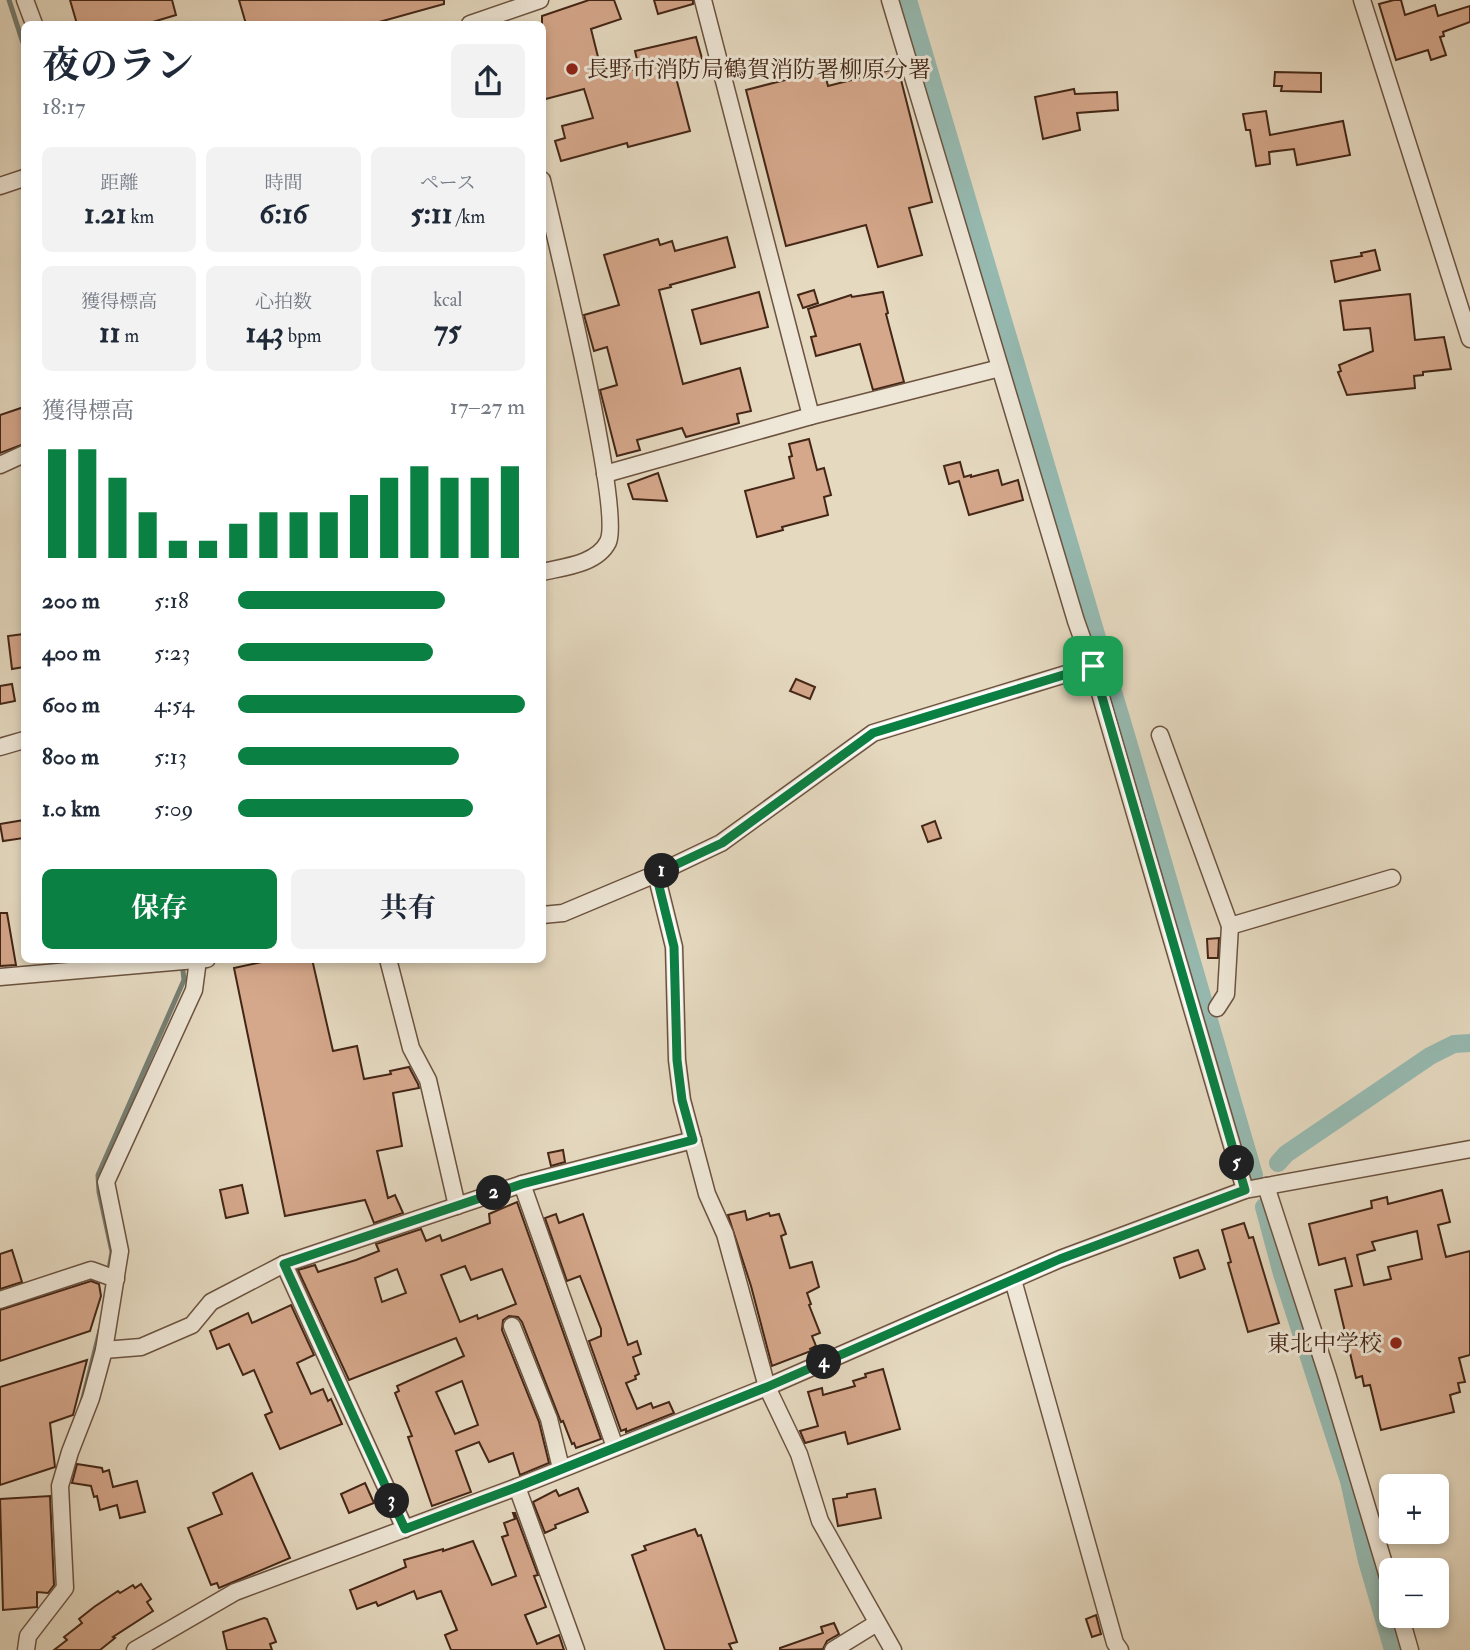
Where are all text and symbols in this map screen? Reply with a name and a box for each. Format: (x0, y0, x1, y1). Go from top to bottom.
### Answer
text: 夜のラン (42, 42, 194, 90)
button: share (451, 44, 525, 118)
place label: 長野市消防局鶴賀消防署柳原分署 (586, 55, 931, 84)
marker: 長野市消防局鶴賀消防署柳原分署 (564, 61, 580, 77)
text: 18:17 (42, 92, 85, 121)
text: 距離 (100, 171, 138, 195)
text: 時間 (264, 171, 303, 195)
text: ペース (420, 171, 476, 195)
text: 1.21 (84, 195, 127, 232)
text: 6:16 (259, 195, 308, 232)
text: 5:11 (410, 195, 452, 232)
text: km (127, 205, 154, 229)
text: /km (452, 205, 485, 229)
text: kcal (433, 288, 462, 312)
text: 獲得標高 (81, 290, 157, 314)
text: 心拍数 (255, 290, 312, 314)
text: 75 (434, 312, 461, 349)
text: 11 (99, 314, 121, 351)
text: 143 (245, 314, 284, 351)
text: m (121, 324, 139, 348)
text: bpm (284, 324, 322, 348)
text: 17–27 m (450, 392, 525, 421)
text: 獲得標高 (42, 396, 134, 425)
text: 200 m (42, 586, 100, 615)
text: 5:18 (154, 586, 189, 615)
pin (1063, 636, 1123, 696)
text: 400 m (42, 638, 101, 667)
text: 5:23 (154, 638, 190, 667)
icon: arrive (1074, 647, 1112, 685)
text: 600 m (42, 690, 100, 719)
text: 4:54 (154, 690, 194, 719)
text: 800 m (42, 742, 99, 771)
text: 5:13 (154, 742, 187, 771)
text: 1.0 km (42, 794, 100, 823)
text: 5:09 (154, 794, 193, 823)
pin: 1 (644, 854, 680, 888)
text: 1 (658, 858, 665, 882)
button: 保存 (42, 869, 277, 949)
button: 共有 (291, 869, 525, 949)
pin: 5 (1220, 1146, 1254, 1180)
text: 5 (1232, 1150, 1241, 1174)
pin: 2 (476, 1176, 512, 1210)
text: 2 (489, 1180, 498, 1204)
place label: 東北中学校 (1267, 1329, 1382, 1358)
marker: 東北中学校 (1388, 1335, 1404, 1351)
pin: 4 (806, 1344, 842, 1380)
text: 4 (818, 1349, 829, 1373)
map controls (1379, 1474, 1449, 1628)
button: + (1379, 1474, 1449, 1544)
pin: 3 (374, 1484, 410, 1518)
text: 3 (388, 1488, 395, 1512)
button: − (1379, 1558, 1449, 1628)

